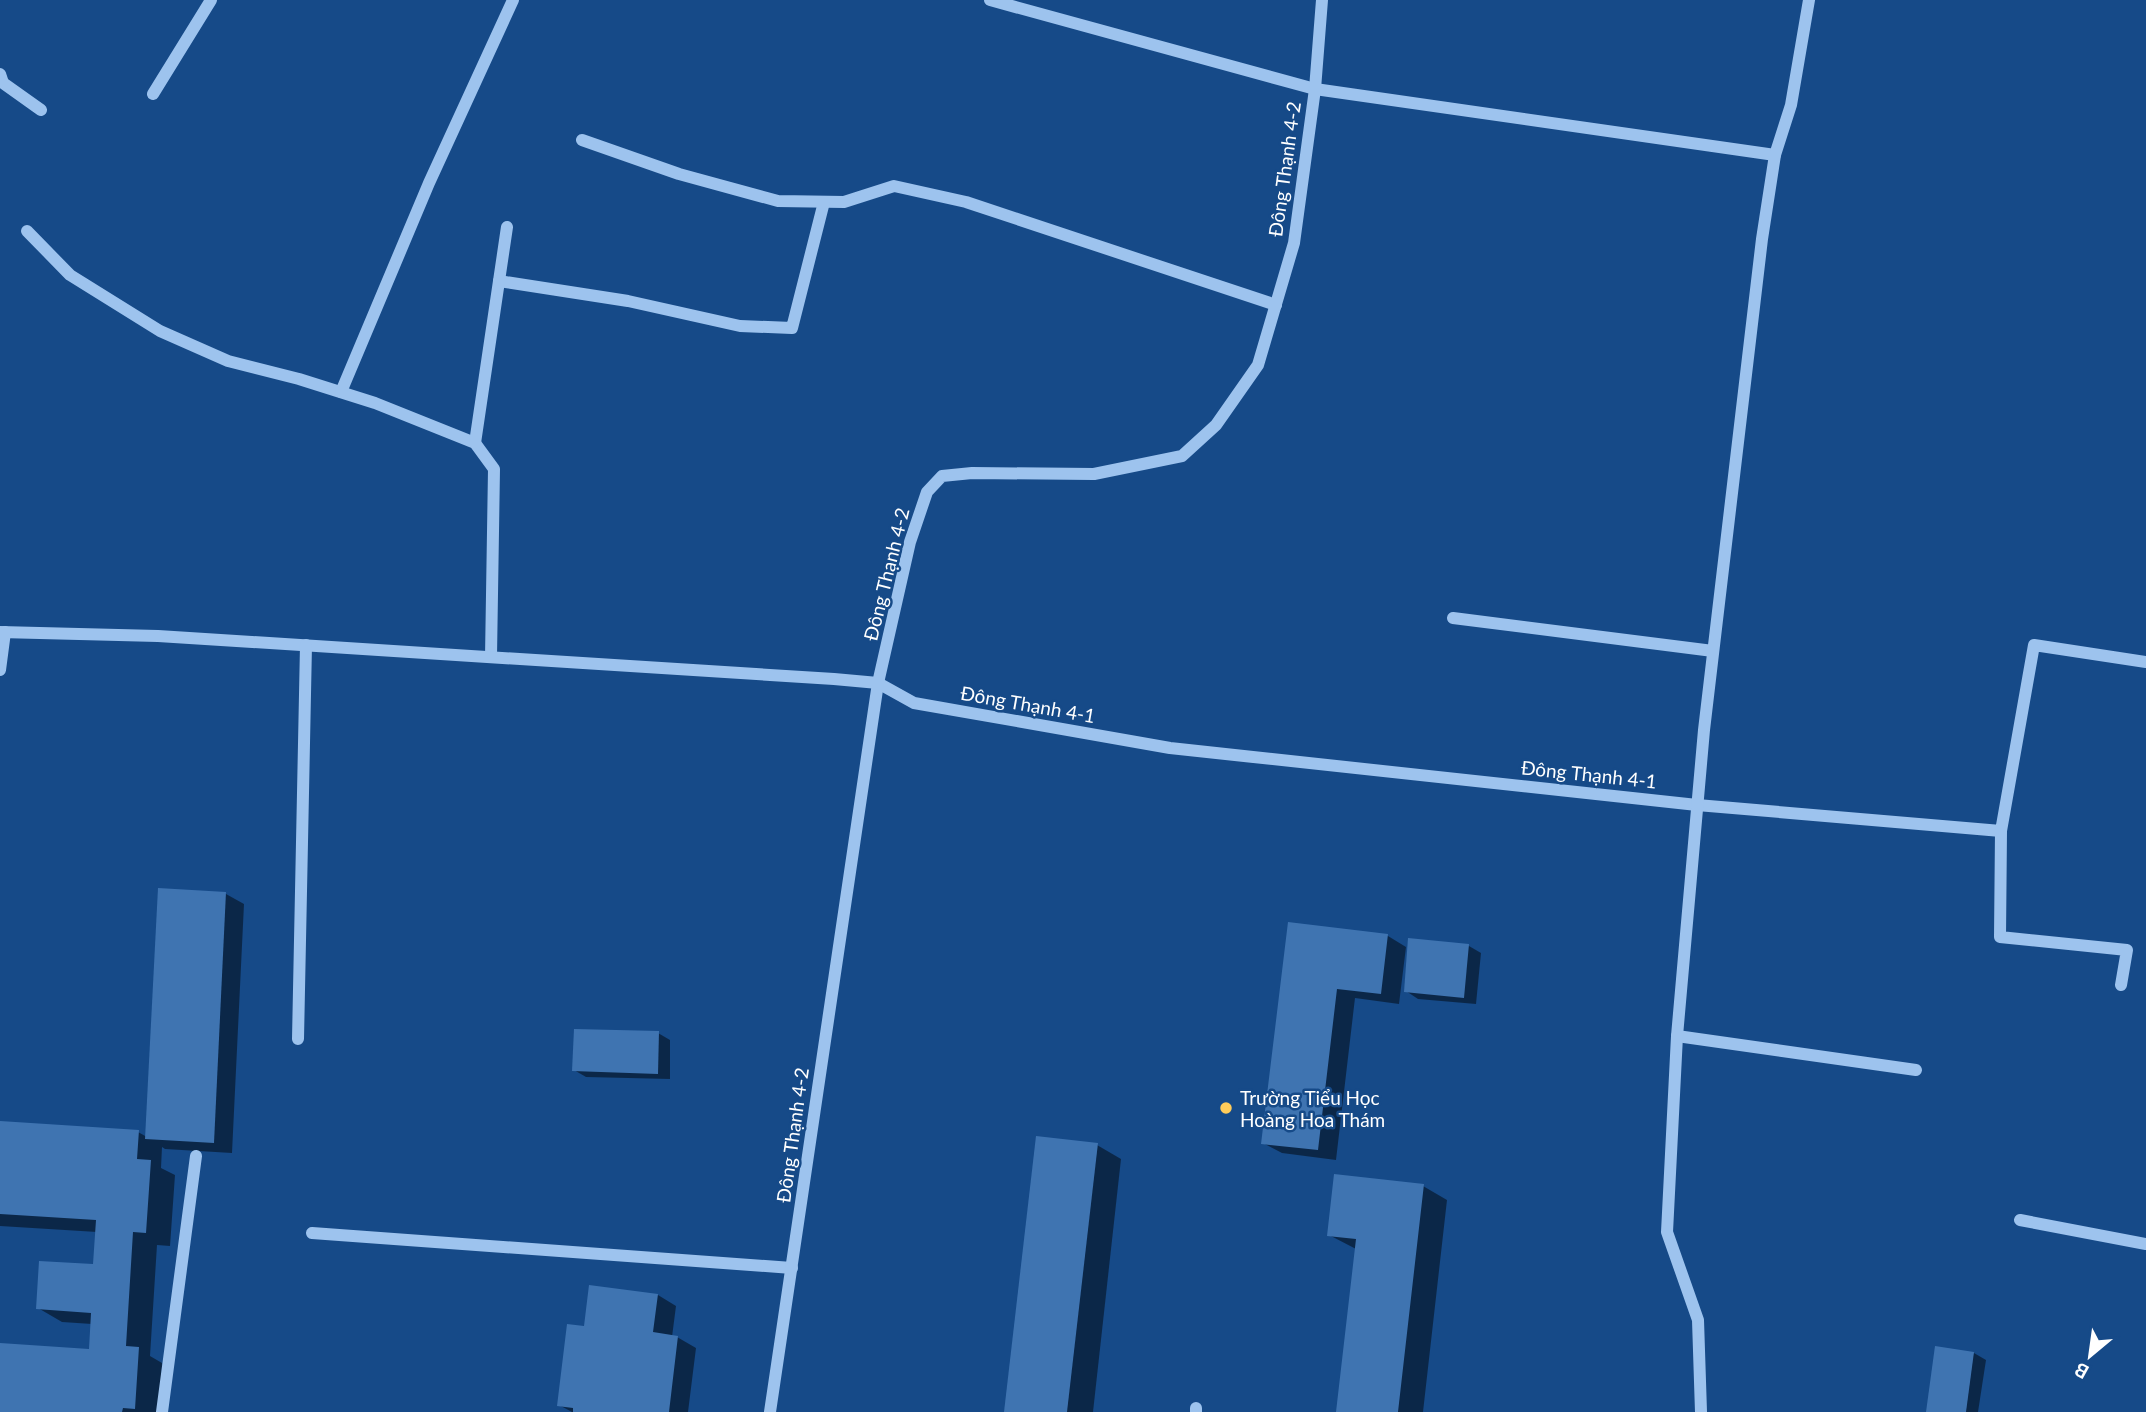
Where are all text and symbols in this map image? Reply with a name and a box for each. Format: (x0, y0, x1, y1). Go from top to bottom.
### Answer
street label: Đông Thạnh 4-2 (1263, 100, 1305, 238)
street label: Đông Thạnh 4-2 (858, 505, 914, 643)
street label: Đông Thạnh 4-1 (959, 681, 1097, 727)
street label: Đông Thạnh 4-1 (1520, 755, 1658, 793)
street label: Đông Thạnh 4-2 (771, 1066, 813, 1204)
place label: Trường Tiểu Học Hoàng Hoa Thám (1240, 1086, 1385, 1131)
marker: Trường Tiểu Học Hoàng Hoa Thám (1218, 1100, 1234, 1116)
north arrow (2055, 1321, 2125, 1391)
text: B (2070, 1358, 2093, 1384)

